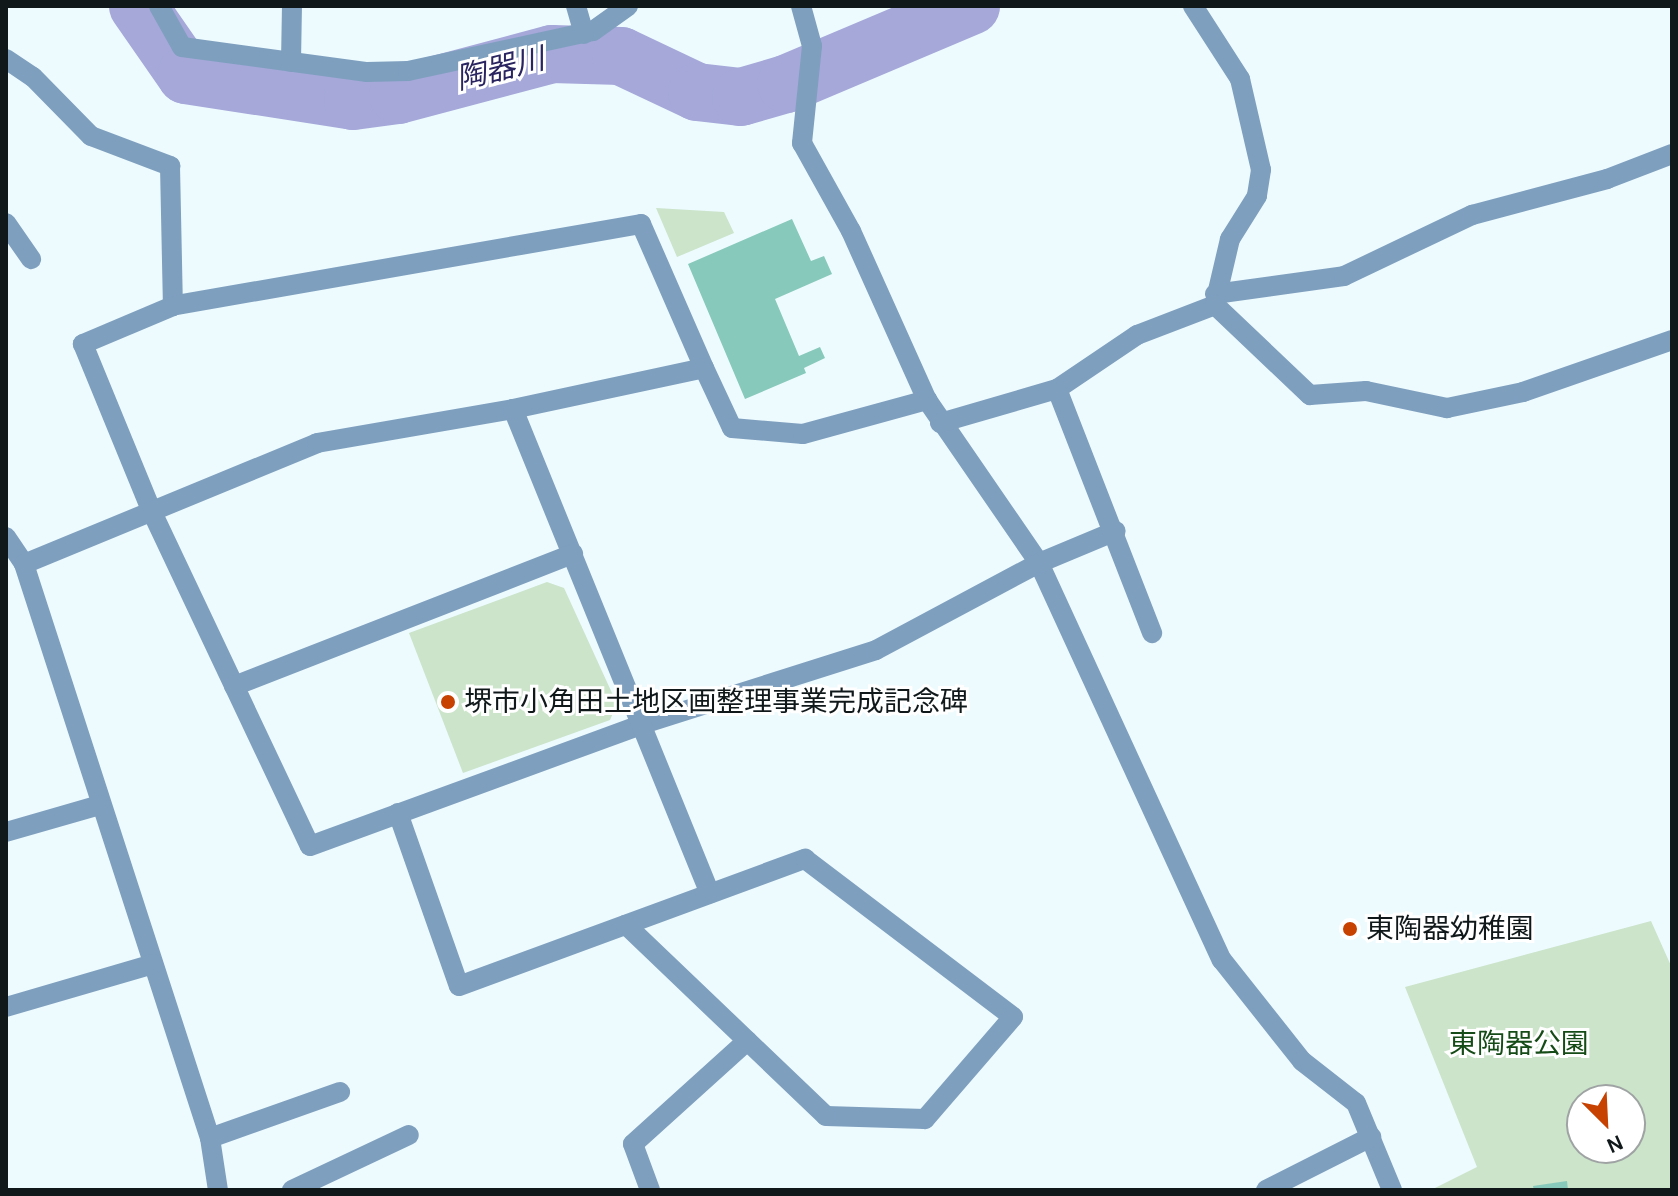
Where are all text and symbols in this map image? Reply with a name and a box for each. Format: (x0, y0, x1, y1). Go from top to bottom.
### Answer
water label: 陶器川 (452, 41, 548, 97)
place label: 堺市小角田土地区画整理事業完成記念碑 (464, 685, 968, 719)
marker: 堺市小角田土地区画整理事業完成記念碑 (439, 693, 457, 711)
place label: 東陶器幼稚園 (1366, 912, 1534, 946)
marker: 東陶器幼稚園 (1341, 920, 1359, 938)
park label: 東陶器公園 (1449, 1027, 1589, 1061)
north arrow (1566, 1084, 1646, 1164)
text: N (1602, 1129, 1627, 1159)

